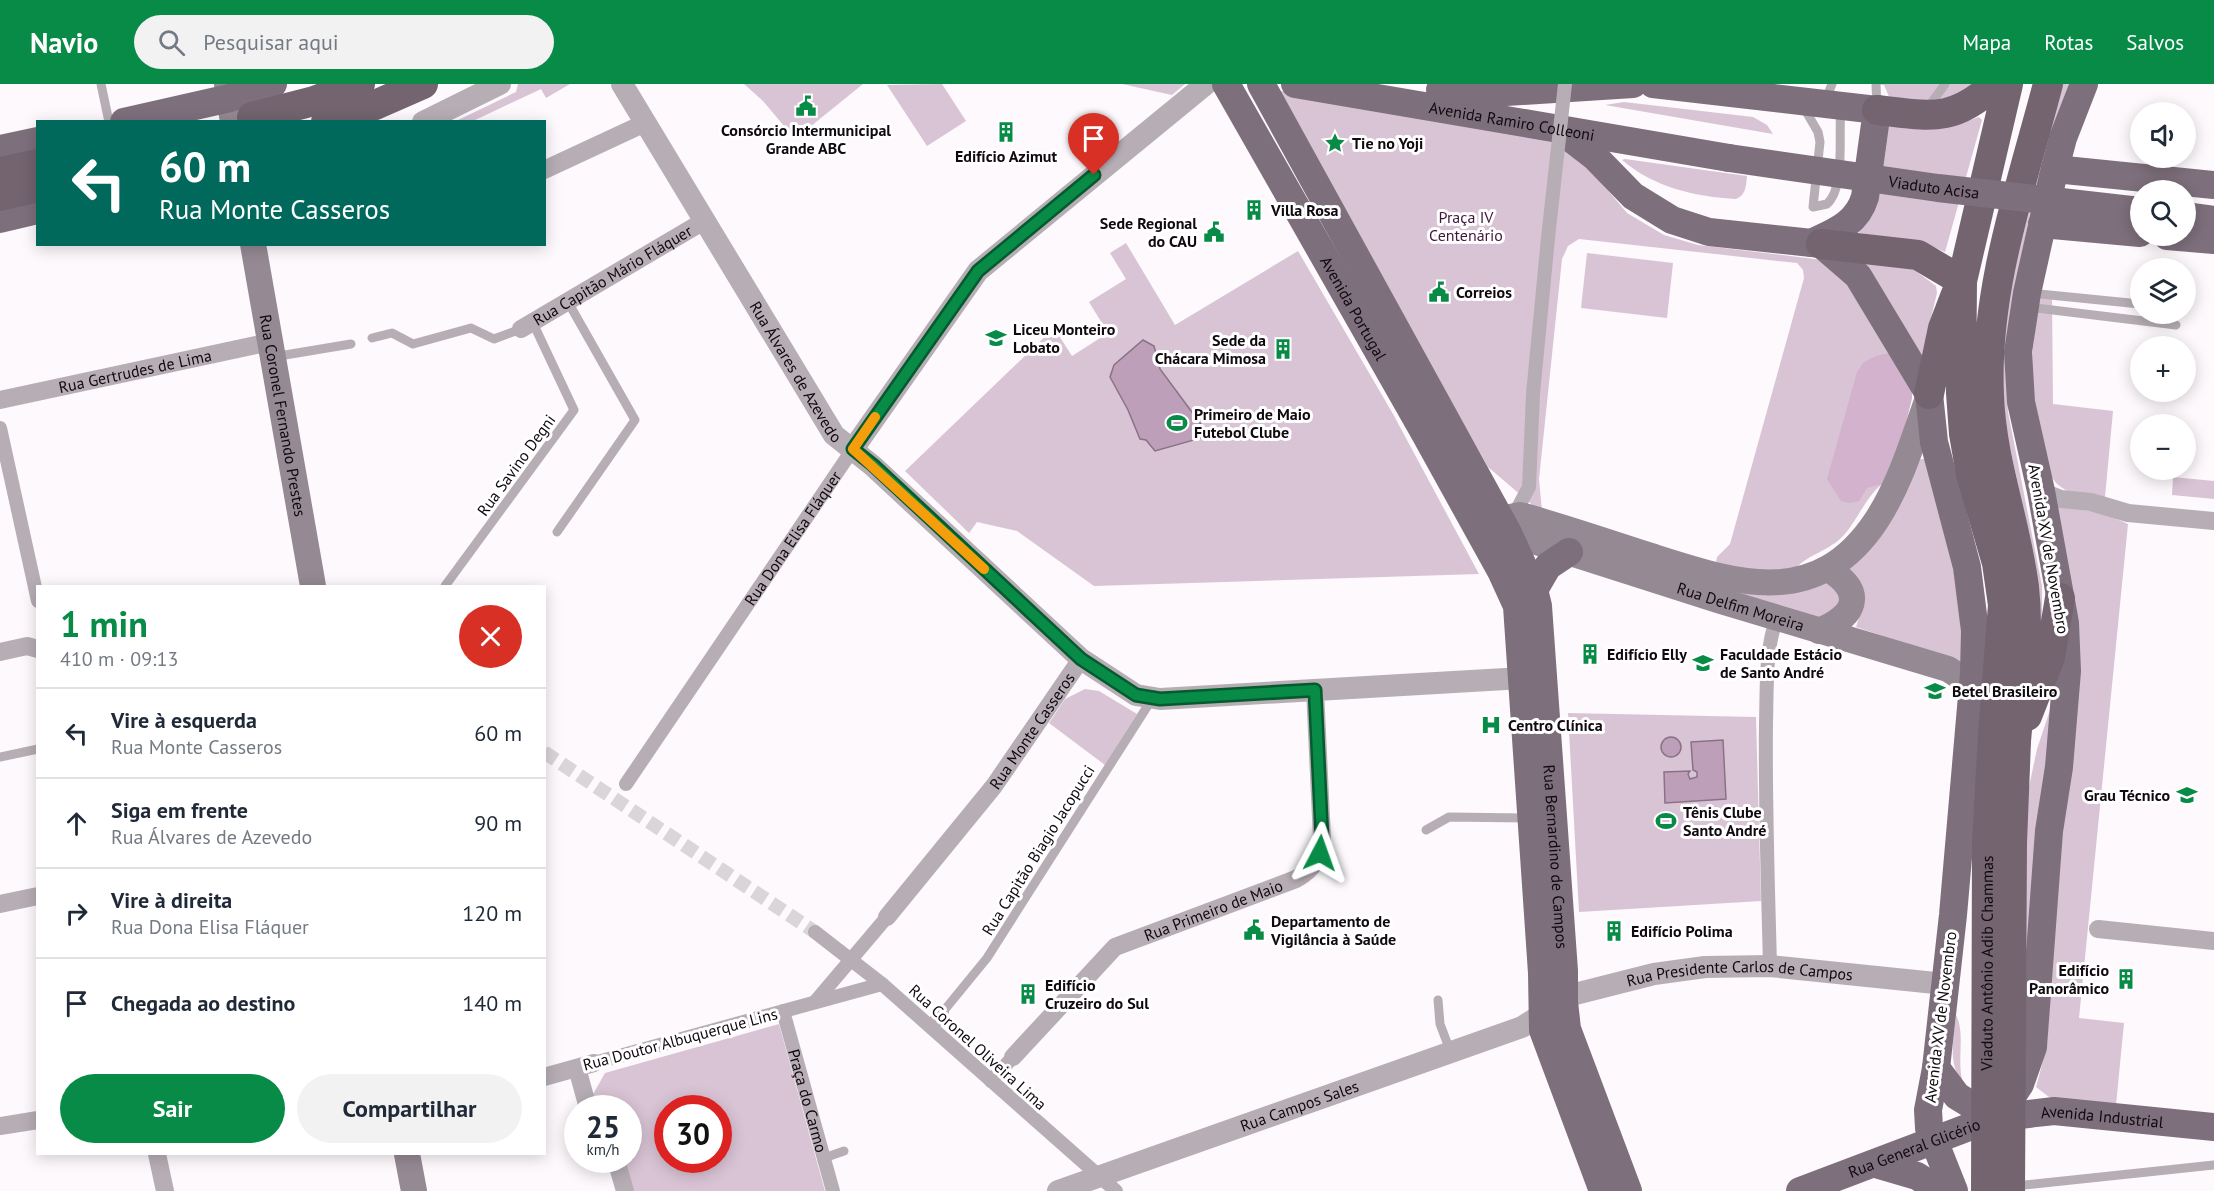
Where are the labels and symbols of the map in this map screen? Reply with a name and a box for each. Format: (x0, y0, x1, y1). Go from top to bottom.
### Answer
public building icon: Consórcio Intermunicipal Grande ABC (794, 94, 818, 118)
street label: Avenida Ramiro Colleoni (1428, 97, 1596, 145)
pin (1068, 113, 1119, 175)
place label: Consórcio Intermunicipal Grande ABC (721, 120, 891, 158)
building icon: Edifício Azimut (994, 120, 1018, 144)
place icon: Tie no Yoji (1323, 131, 1347, 155)
place label: Tie no Yoji (1352, 133, 1423, 153)
place label: Edifício Azimut (955, 146, 1057, 166)
street label: Viaduto Acisa (1886, 171, 1980, 203)
building icon: Villa Rosa (1242, 198, 1266, 222)
place label: Villa Rosa (1270, 200, 1339, 220)
park label: Praça IV Centenário (1429, 207, 1503, 245)
place label: Sede Regional do CAU (1100, 213, 1197, 251)
street label: Rua Capitão Mário Fláquer (529, 220, 696, 330)
public building icon: Sede Regional do CAU (1202, 220, 1226, 244)
street label: Avenida Portugal (1316, 253, 1391, 364)
public building icon: Correios (1427, 280, 1451, 304)
place label: Correios (1456, 282, 1512, 302)
street label: Rua Álvares de Azevedo (745, 297, 845, 447)
street label: Rua Coronel Fernando Prestes (256, 313, 311, 518)
place label: Liceu Monteiro Lobato (1013, 319, 1116, 357)
school or university icon: Liceu Monteiro Lobato (984, 326, 1008, 350)
place label: Sede da Chácara Mimosa (1155, 330, 1266, 368)
building icon: Sede da Chácara Mimosa (1271, 337, 1295, 361)
street label: Rua Gertrudes de Lima (57, 345, 213, 397)
place label: Primeiro de Maio Futebol Clube (1194, 404, 1311, 442)
street label: Rua Savino Degni (473, 410, 559, 520)
sports icon: Primeiro de Maio Futebol Clube (1165, 411, 1189, 435)
street label: Avenida XV de Novembro (2024, 463, 2074, 635)
street label: Rua Dona Elisa Fláquer (740, 466, 846, 609)
street label: Rua Delfim Moreira (1675, 578, 1807, 635)
building icon: Edifício Elly (1578, 642, 1602, 666)
place label: Edifício Elly (1607, 644, 1687, 664)
place label: Faculdade Estácio de Santo André (1720, 644, 1843, 682)
school or university icon: Faculdade Estácio de Santo André (1691, 651, 1715, 675)
street label: Rua Monte Casseros (985, 668, 1079, 793)
school or university icon: Betel Brasileiro (1923, 679, 1947, 703)
place label: Betel Brasileiro (1952, 681, 2058, 701)
hospital icon: Centro Clínica (1479, 713, 1503, 737)
place label: Centro Clínica (1508, 715, 1603, 735)
street label: Rua Capitão Biagio Jacopucci (977, 761, 1099, 939)
street label: Rua Bernardino de Campos (1539, 764, 1572, 950)
school or university icon: Grau Técnico (2175, 783, 2199, 807)
place label: Grau Técnico (2084, 785, 2170, 805)
place label: Tênis Clube Santo André (1683, 802, 1766, 840)
sports icon: Tênis Clube Santo André (1654, 809, 1678, 833)
position arrow (1288, 821, 1352, 885)
street label: Viaduto Antônio Adib Chammas (1976, 855, 1997, 1072)
street label: Rua Primeiro de Maio (1141, 875, 1285, 945)
place label: Departamento de Vigilância à Saúde (1270, 911, 1396, 949)
public building icon: Departamento de Vigilância à Saúde (1242, 918, 1266, 942)
building icon: Edifício Polima (1602, 919, 1626, 943)
place label: Edifício Polima (1631, 921, 1733, 941)
street label: Avenida XV de Novembro (1920, 930, 1960, 1104)
street label: Rua Presidente Carlos de Campos (1624, 956, 1854, 991)
place label: Edifício Panorâmico (2029, 960, 2109, 998)
building icon: Edifício Panorâmico (2114, 967, 2138, 991)
place label: Edifício Cruzeiro do Sul (1045, 975, 1149, 1013)
street label: Rua Coronel Oliveira Lima (905, 980, 1051, 1114)
building icon: Edifício Cruzeiro do Sul (1016, 982, 1040, 1006)
street label: Rua Doutor Albuquerque Lins (581, 1003, 780, 1075)
street label: Praça do Carmo (784, 1047, 832, 1155)
street label: Rua Campos Sales (1237, 1075, 1362, 1136)
speed limit sign: 30 (654, 1095, 732, 1173)
street label: Avenida Industrial (2039, 1101, 2165, 1132)
street label: Rua General Glicério (1845, 1114, 1983, 1182)

